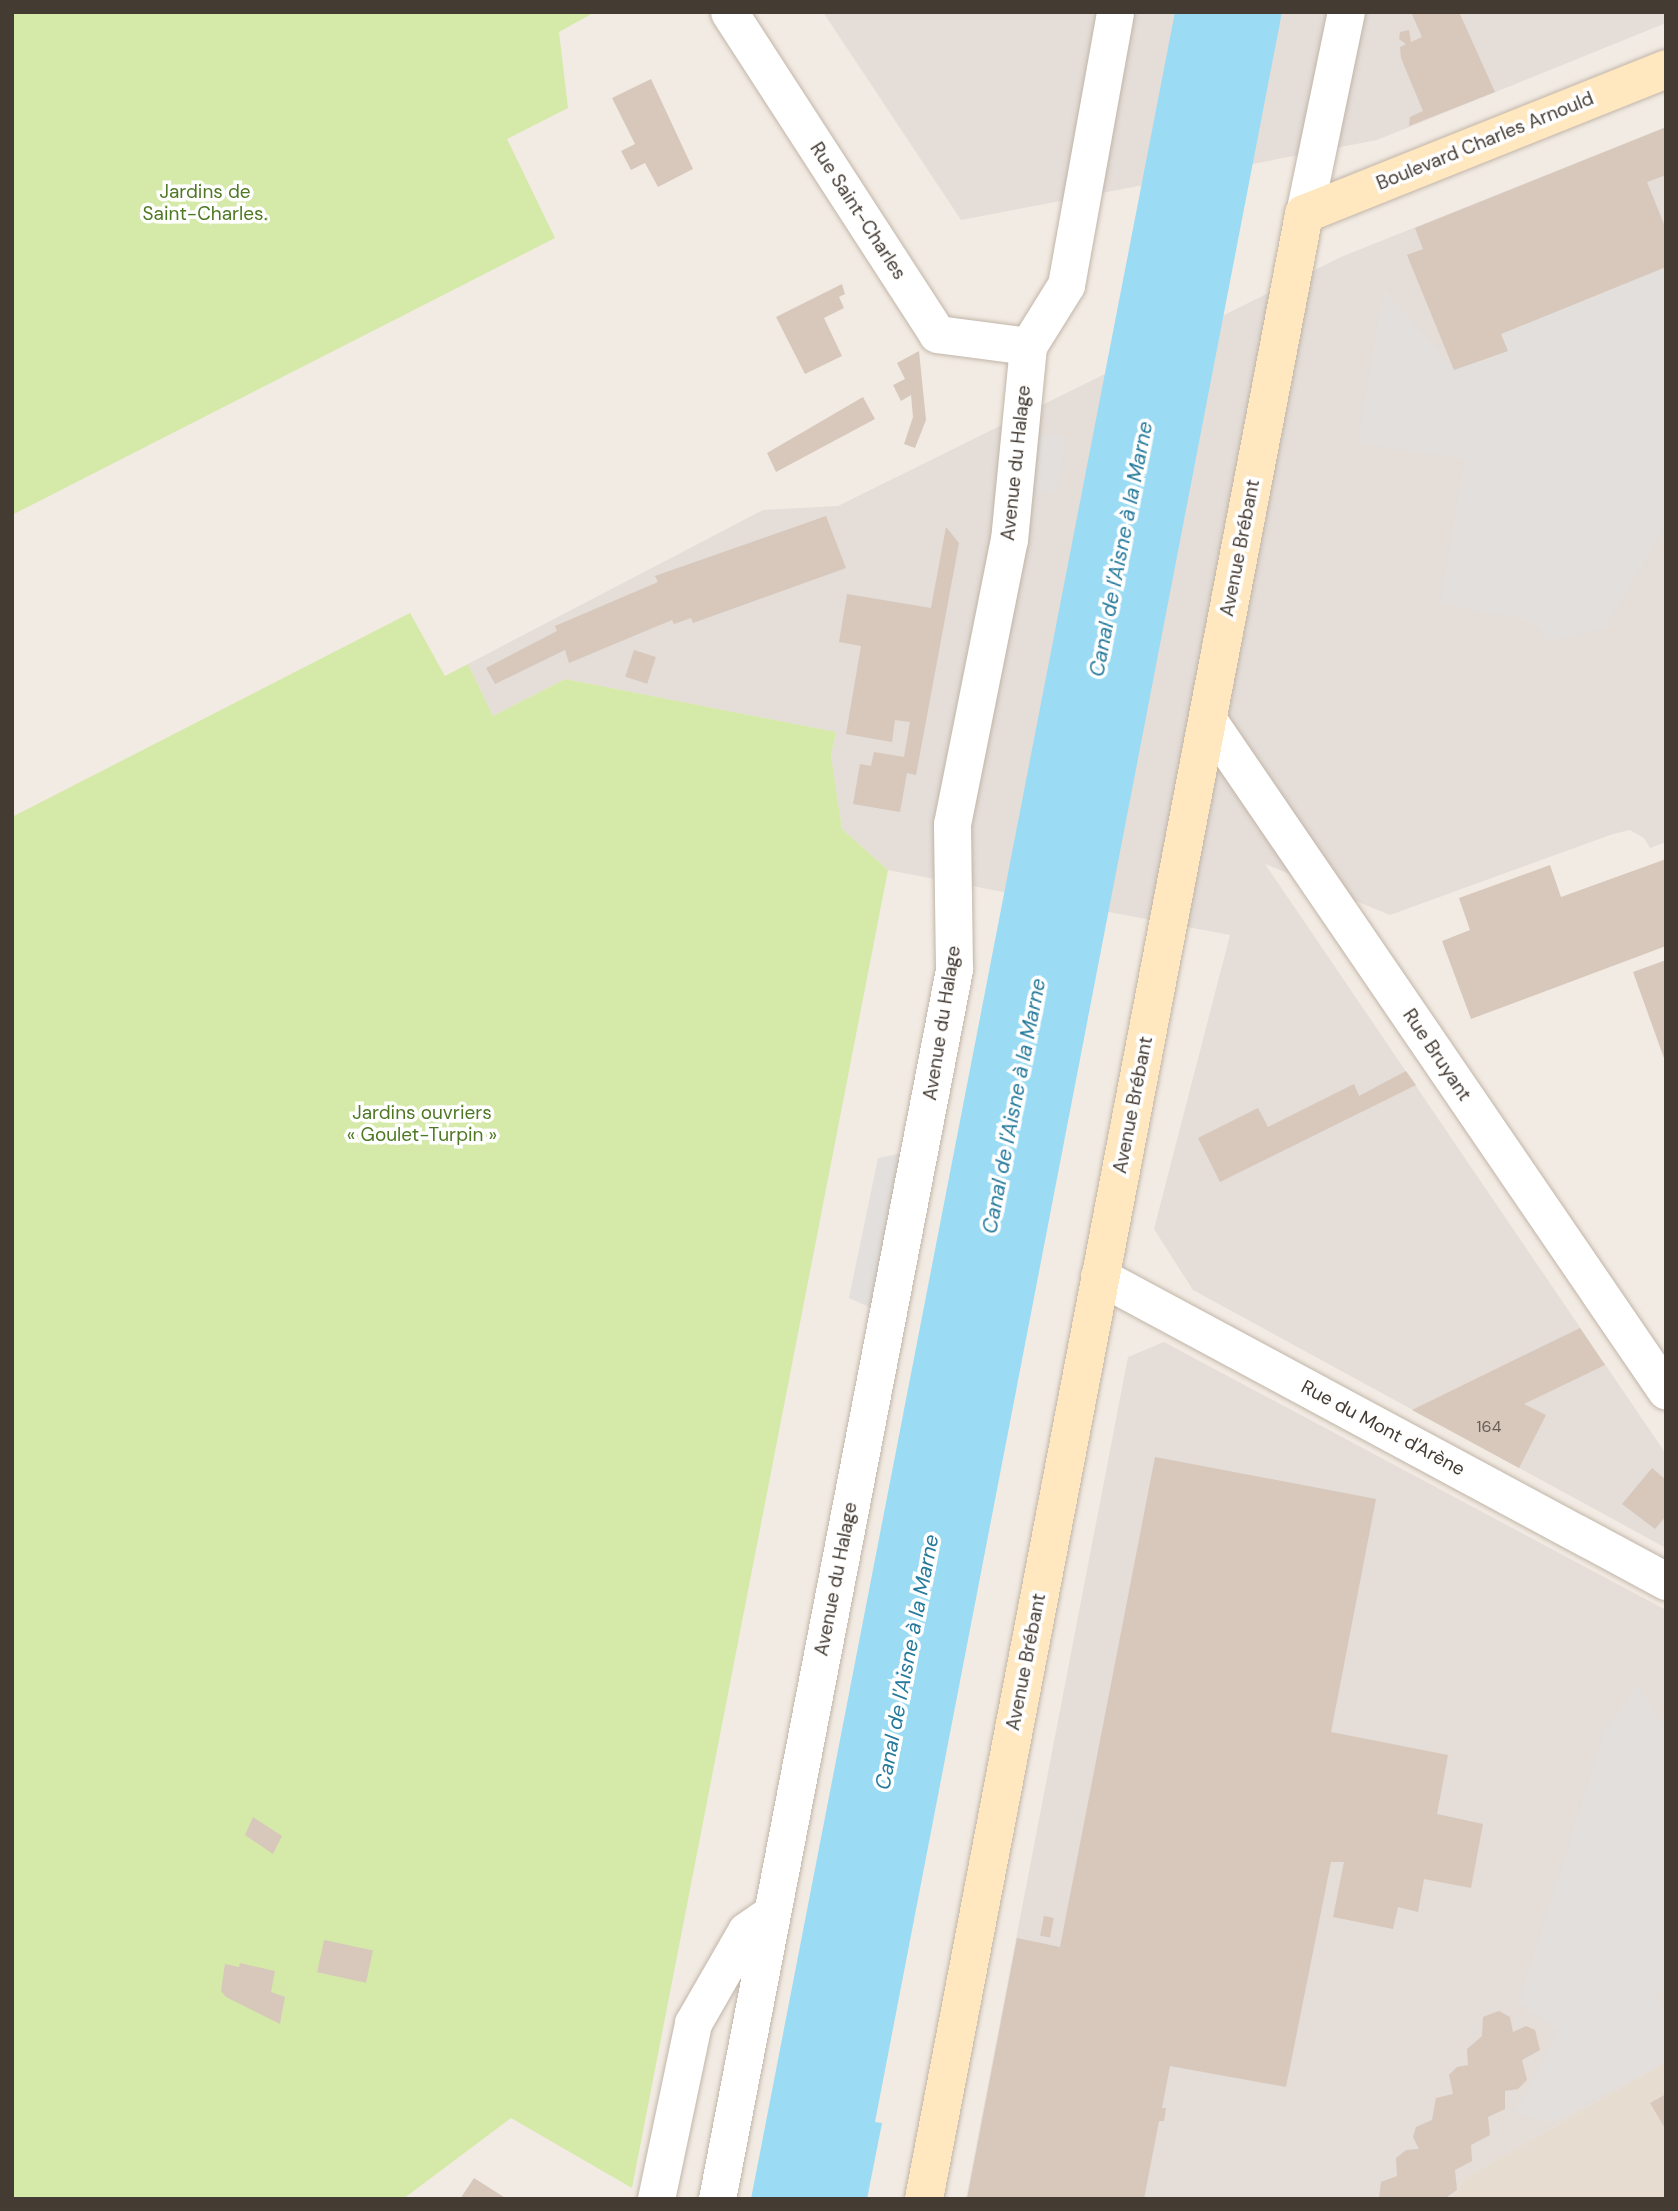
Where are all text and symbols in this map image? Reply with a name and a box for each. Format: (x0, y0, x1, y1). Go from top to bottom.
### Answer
street label: Boulevard Charles Arnould (1373, 87, 1597, 195)
street label: Rue Saint-Charles (805, 138, 911, 284)
park label: Jardins de Saint-Charles. (143, 181, 267, 225)
street label: Avenue du Halage (996, 384, 1036, 542)
water label: Canal de l'Aisne à la Marne (1084, 419, 1158, 679)
street label: Avenue Brébant (1216, 478, 1264, 618)
street label: Avenue du Halage (919, 944, 965, 1102)
water label: Canal de l'Aisne à la Marne (977, 976, 1051, 1236)
street label: Rue Bruyant (1398, 1005, 1476, 1105)
street label: Avenue Brébant (1109, 1035, 1157, 1175)
park label: Jardins ouvriers « Goulet-Turpin » (347, 1102, 497, 1146)
street label: Rue du Mont d'Arène (1297, 1375, 1469, 1481)
house number: 164 (1477, 1417, 1501, 1437)
street label: Avenue du Halage (810, 1500, 862, 1658)
water label: Canal de l'Aisne à la Marne (870, 1532, 944, 1792)
street label: Avenue Brébant (1002, 1592, 1050, 1732)

